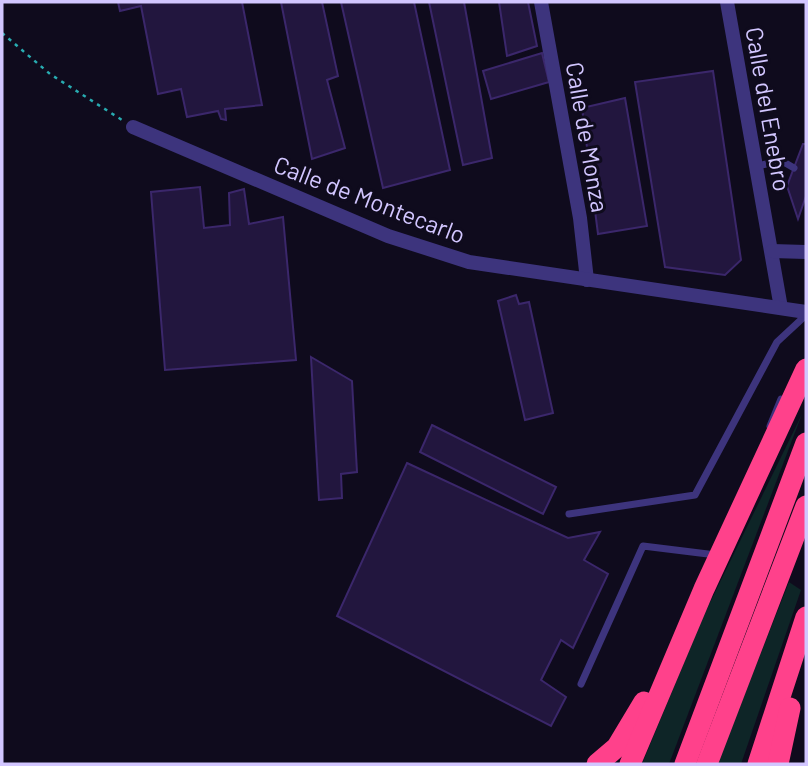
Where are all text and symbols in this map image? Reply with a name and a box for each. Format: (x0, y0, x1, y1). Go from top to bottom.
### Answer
street label: Calle del Enebro (740, 25, 798, 193)
street label: Calle de Monza (561, 60, 615, 214)
street label: Calle de Montecarlo (270, 149, 470, 249)

